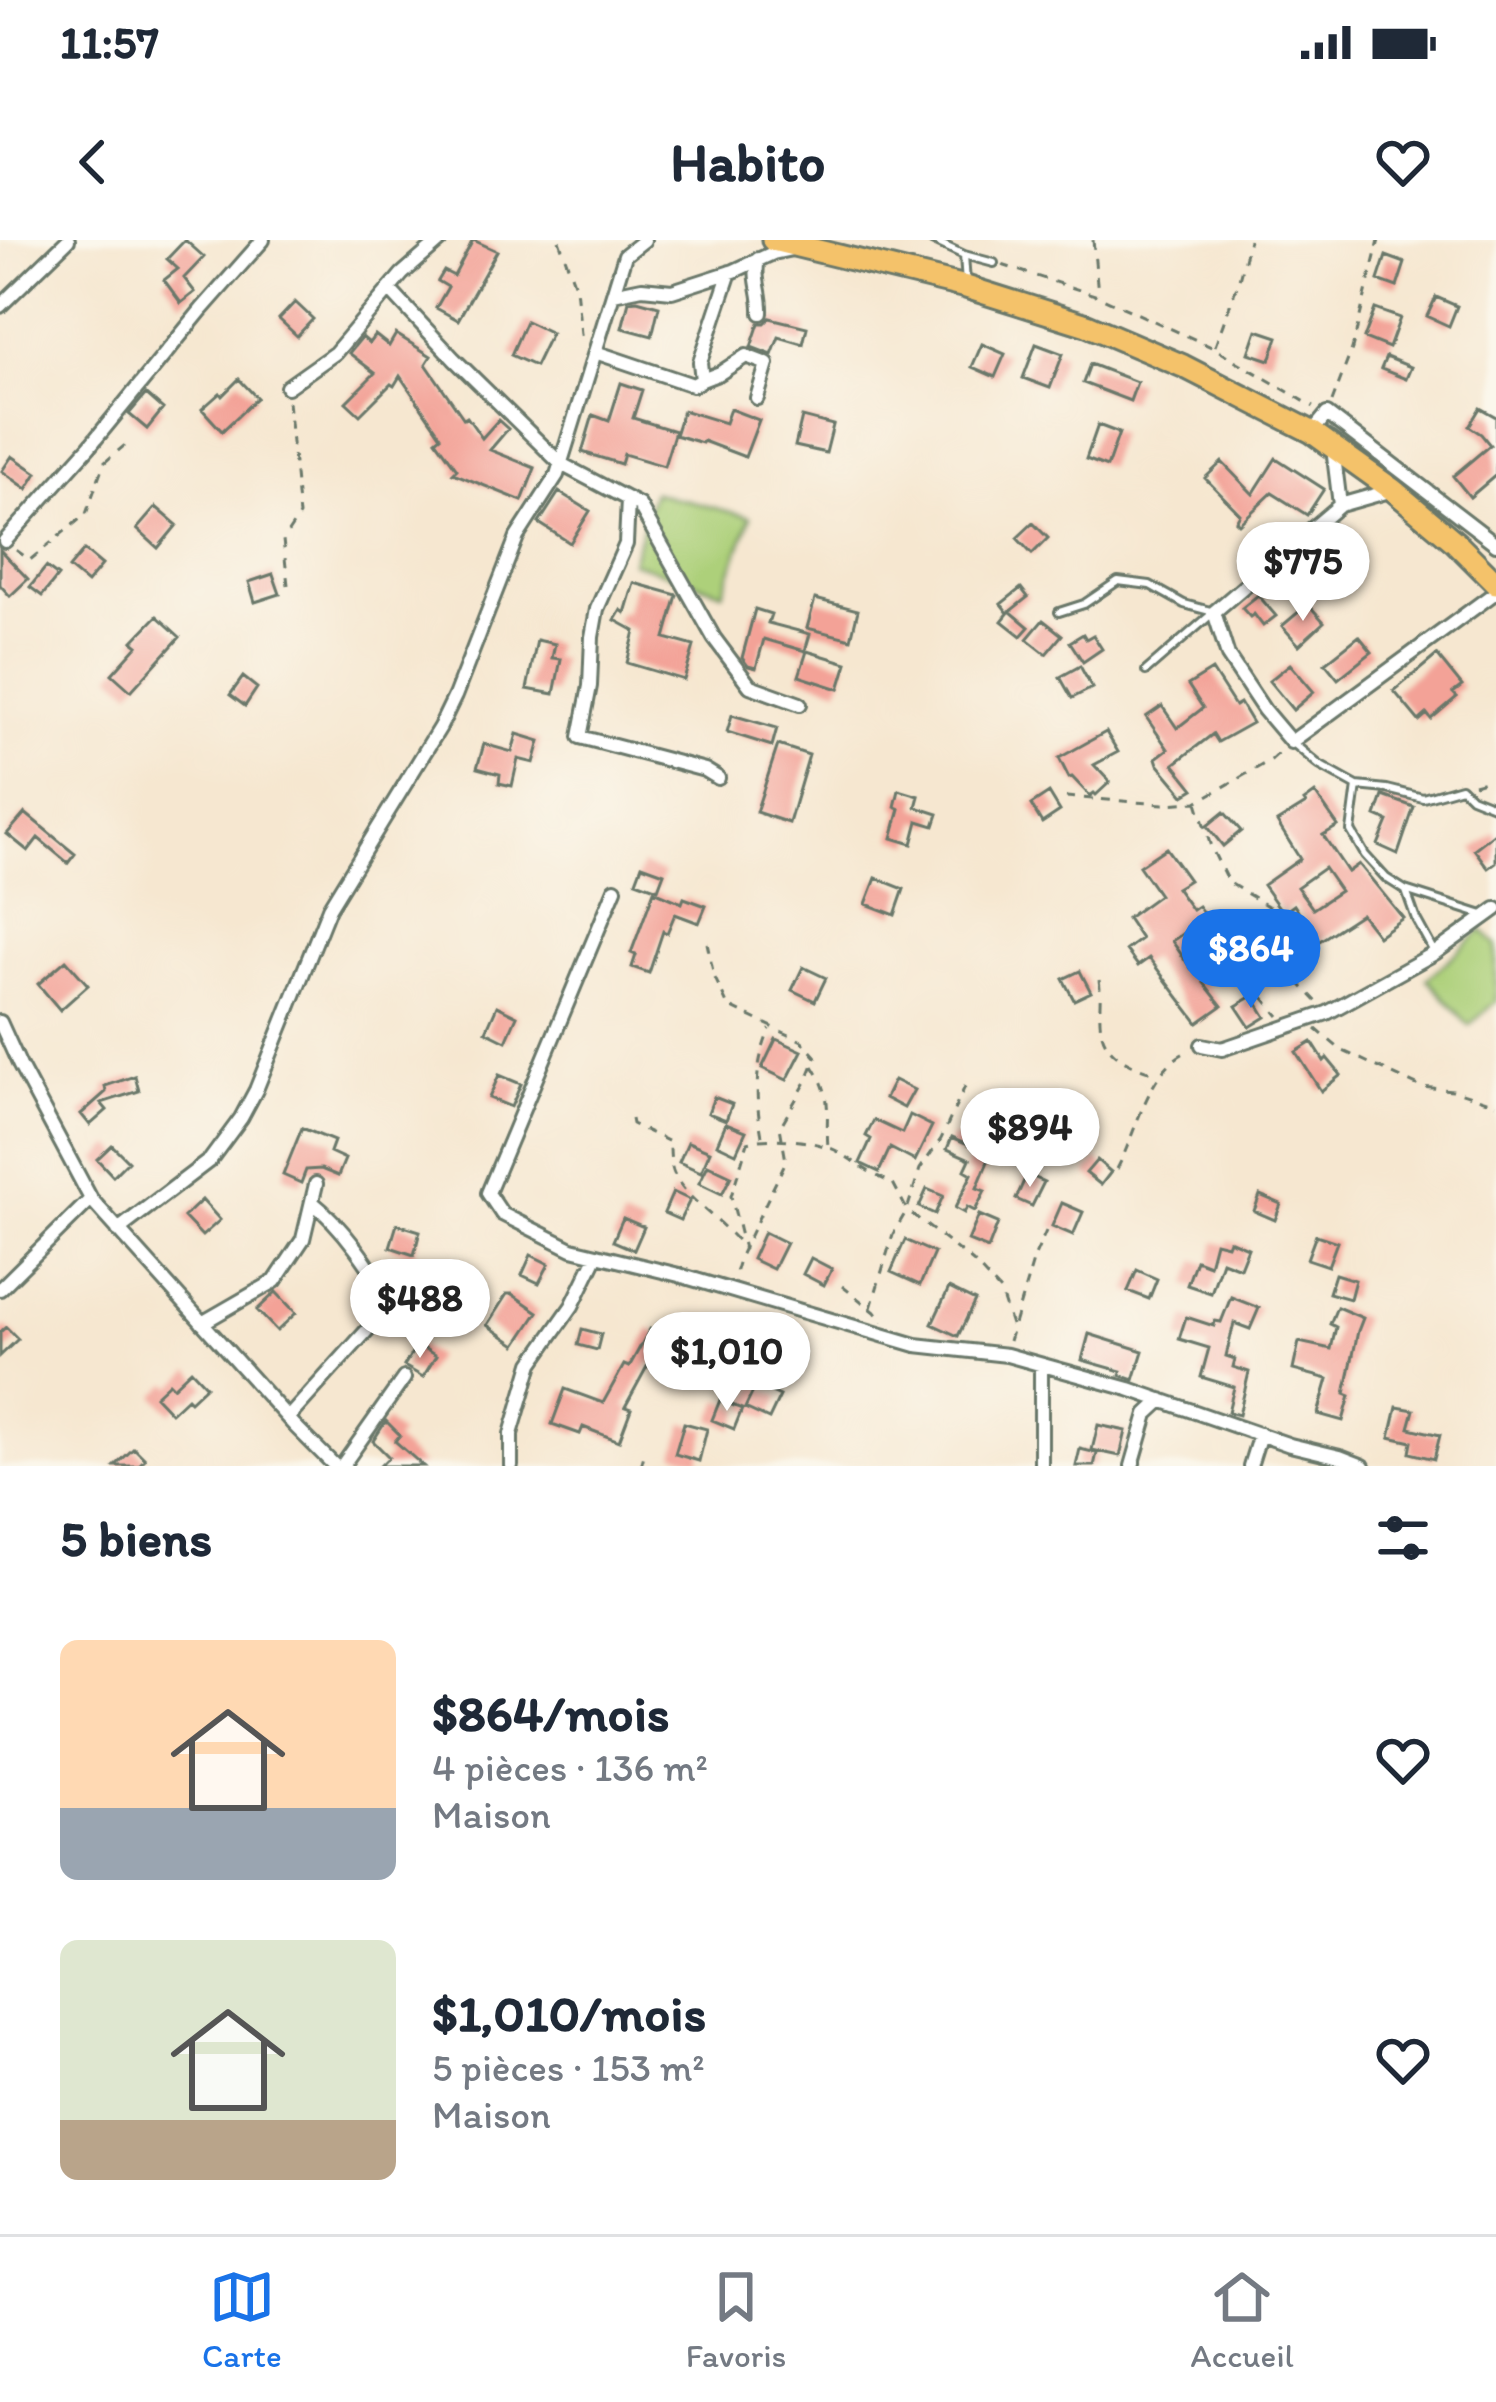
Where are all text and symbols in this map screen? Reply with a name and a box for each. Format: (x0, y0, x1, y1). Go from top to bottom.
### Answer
text: 11:57 (60, 15, 159, 69)
icon: back (60, 129, 126, 195)
icon: heart (1370, 129, 1436, 195)
text: Habito (670, 130, 826, 195)
pin: $775 (1232, 522, 1374, 624)
text: $775 (1264, 537, 1342, 584)
pin: $864 (1180, 909, 1322, 1011)
text: $864 (1208, 924, 1294, 971)
pin: $894 (959, 1088, 1101, 1190)
text: $894 (988, 1103, 1072, 1150)
pin: $488 (349, 1259, 491, 1361)
text: $488 (377, 1274, 463, 1321)
pin: $1,010 (629, 1312, 825, 1414)
text: $1,010 (670, 1327, 784, 1374)
icon: filters (1370, 1505, 1436, 1571)
text: 5 biens (60, 1508, 212, 1569)
text: $864/mois (432, 1683, 669, 1744)
icon: home (156, 1688, 300, 1832)
icon: heart (1370, 1727, 1436, 1793)
text: 4 pièces · 136 m² (432, 1744, 708, 1791)
text: Maison (432, 1791, 551, 1838)
text: $1,010/mois (432, 1983, 706, 2044)
icon: home (156, 1988, 300, 2132)
icon: heart (1370, 2027, 1436, 2093)
text: 5 pièces · 153 m² (432, 2044, 705, 2091)
text: Maison (432, 2091, 551, 2138)
tab: Carte (202, 2264, 282, 2375)
tab: Favoris (686, 2264, 786, 2375)
tab: Accueil (1191, 2264, 1294, 2375)

